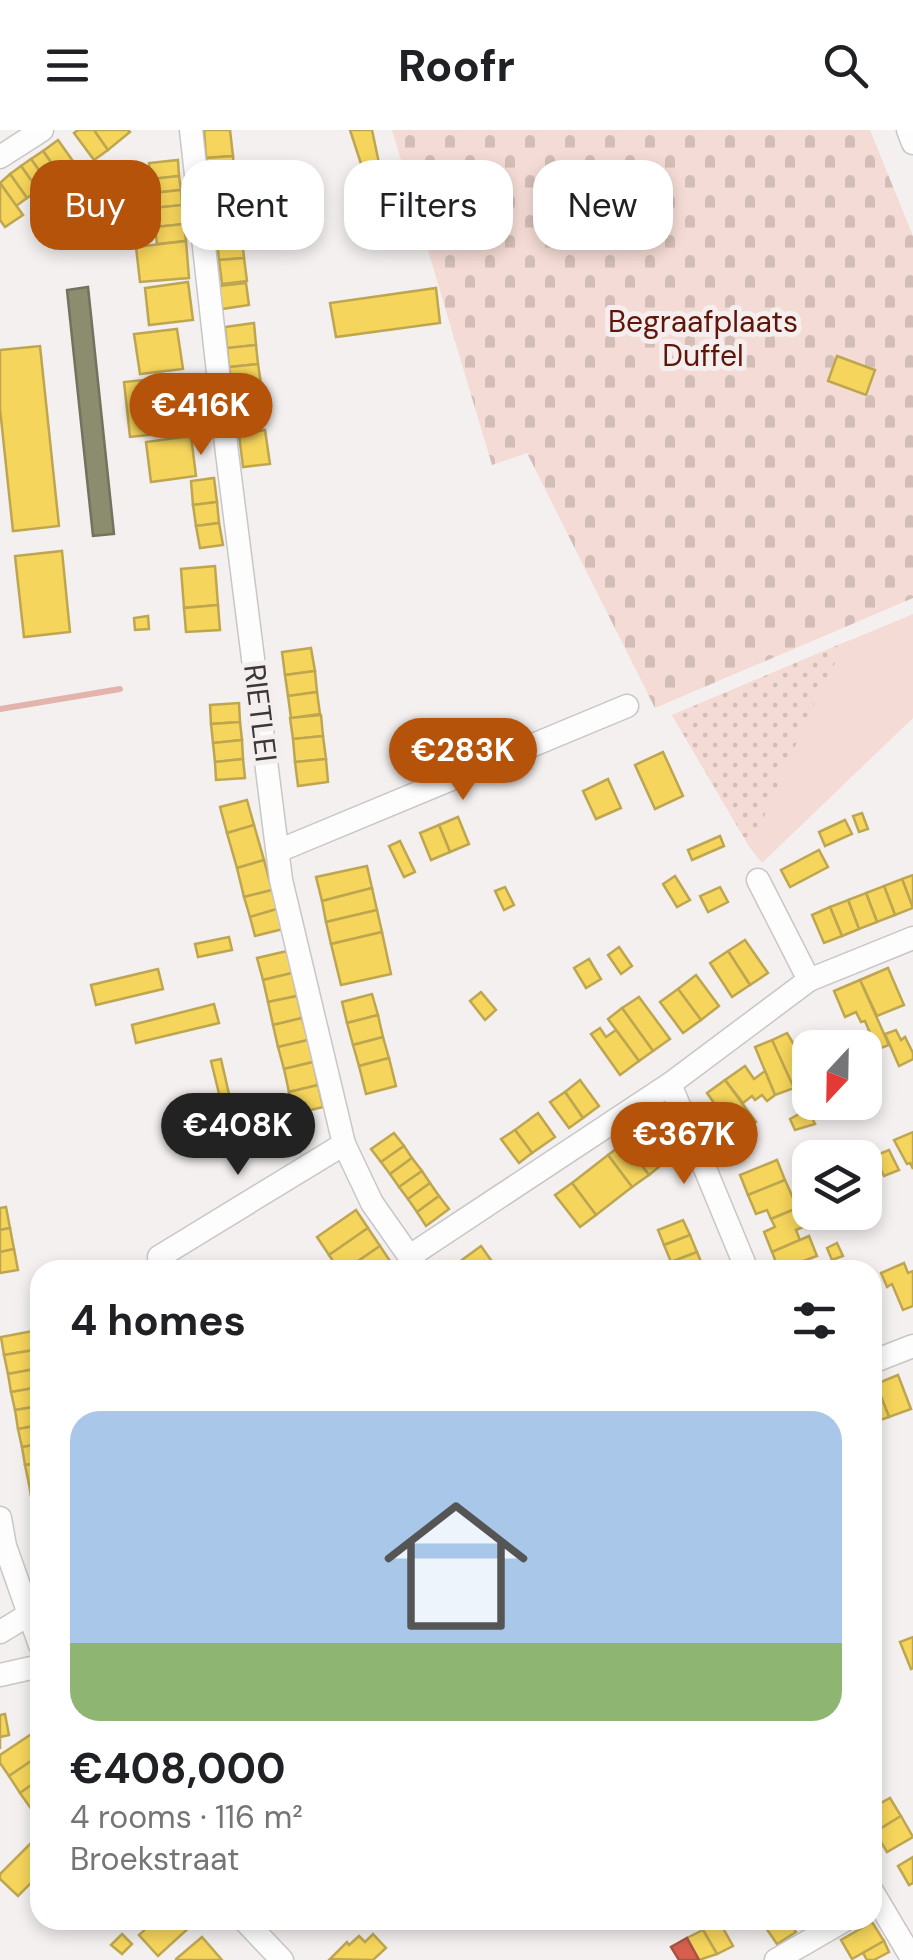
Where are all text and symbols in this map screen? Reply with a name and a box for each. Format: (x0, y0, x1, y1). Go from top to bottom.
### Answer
text: Roofr (398, 36, 515, 95)
icon: menu (40, 38, 95, 93)
icon: search (818, 38, 873, 93)
chip: Buy (30, 160, 161, 250)
chip: Rent (181, 160, 324, 250)
chip: Filters (344, 160, 513, 250)
chip: New (533, 160, 673, 250)
park label: Begraafplaats Duffel (608, 302, 798, 375)
pin: €416K (131, 373, 271, 458)
text: €416K (152, 384, 250, 426)
street label: RIETLEI (235, 662, 286, 764)
pin: €283K (393, 718, 533, 803)
text: €283K (411, 729, 515, 771)
north arrow (792, 1030, 882, 1120)
map controls (792, 1030, 882, 1230)
pin: €408K (168, 1093, 308, 1178)
pin: €367K (614, 1102, 754, 1187)
text: €408K (183, 1104, 293, 1146)
text: €367K (633, 1113, 735, 1155)
button: layers (792, 1140, 882, 1230)
text: 4 homes (70, 1293, 246, 1348)
icon: filters (787, 1293, 842, 1348)
icon: home (366, 1476, 546, 1656)
text: €408,000 (70, 1741, 286, 1796)
text: 4 rooms · 116 m² (70, 1796, 303, 1838)
text: Broekstraat (70, 1838, 240, 1880)

